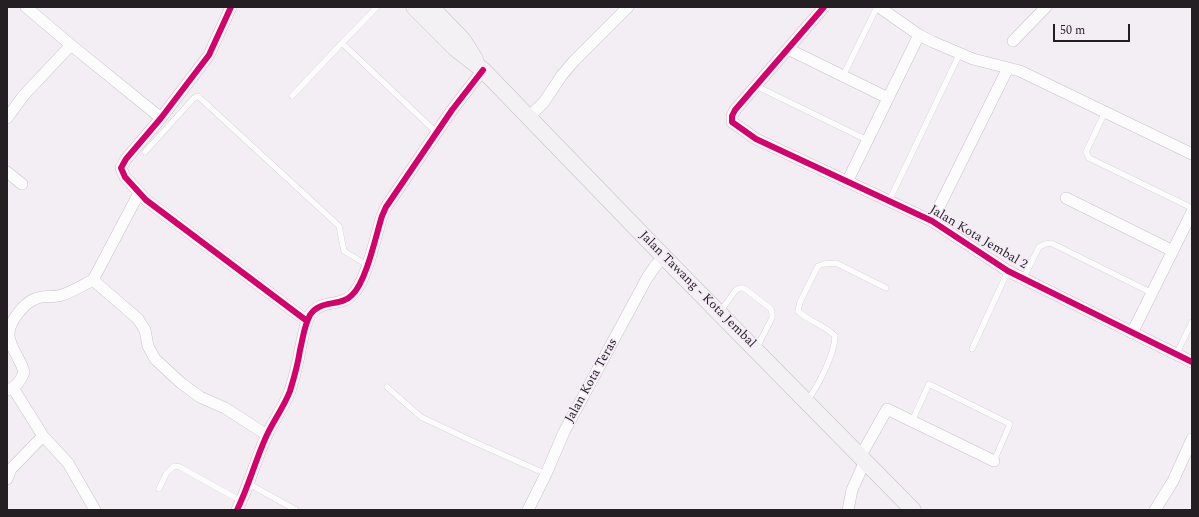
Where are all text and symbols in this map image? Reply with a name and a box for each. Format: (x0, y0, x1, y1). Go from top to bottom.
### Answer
scale bar (1055, 16, 1132, 42)
text: 50 m (1060, 21, 1085, 40)
street label: Jalan Kota Jembal 2 (926, 203, 1030, 273)
street label: Jalan Tawang - Kota Jembal (635, 228, 759, 352)
street label: Jalan Kota Teras (562, 336, 622, 426)

